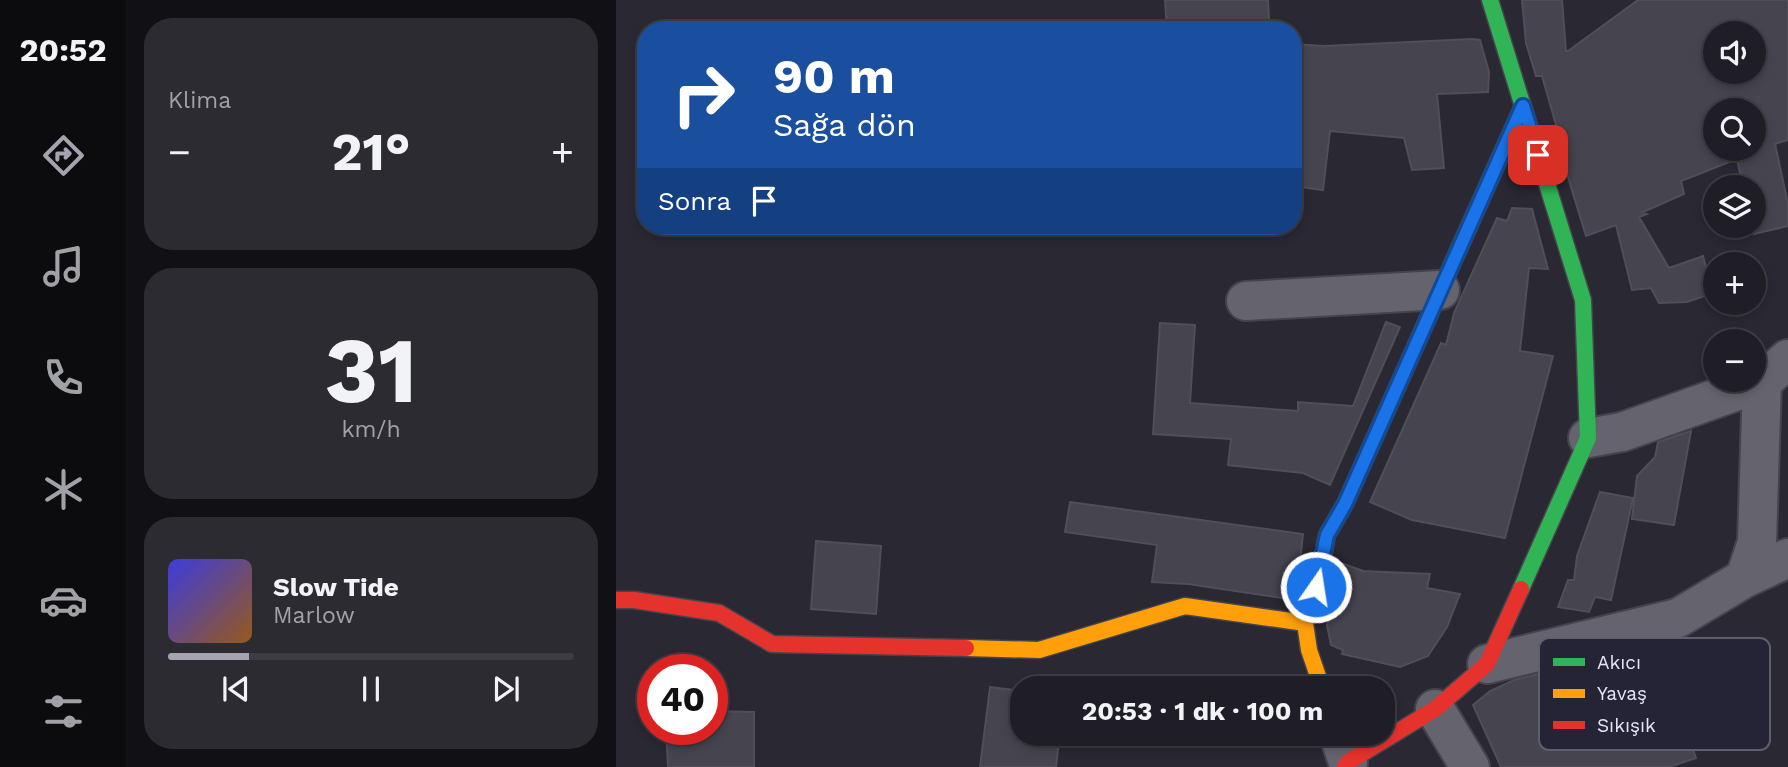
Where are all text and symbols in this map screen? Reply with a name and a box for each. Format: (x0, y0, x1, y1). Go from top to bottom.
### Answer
map controls (1703, 21, 1766, 392)
button: sound (1703, 21, 1766, 84)
text: 20:52 (19, 31, 107, 69)
text: 90 m (773, 47, 895, 105)
icon: right (658, 49, 749, 140)
text: Klima (168, 87, 231, 114)
button: search (1703, 98, 1766, 161)
text: Sağa dön (773, 106, 916, 144)
text: 21° (331, 122, 411, 183)
pin (1508, 125, 1568, 185)
text: − (168, 130, 191, 174)
text: + (551, 130, 574, 174)
icon: directions (39, 131, 88, 180)
icon: arrive (1519, 136, 1557, 174)
button: layers (1703, 175, 1766, 238)
icon: arrive (745, 182, 783, 220)
text: Sonra (658, 186, 731, 216)
icon: music (39, 242, 88, 291)
button: + (1703, 252, 1766, 315)
text: 31 (324, 317, 418, 424)
button: − (1703, 329, 1766, 392)
icon: phone (39, 353, 88, 402)
text: km/h (341, 416, 401, 443)
icon: climate (39, 465, 88, 514)
position arrow (1279, 550, 1353, 624)
text: Slow Tide (273, 572, 399, 602)
icon: car (39, 576, 88, 625)
text: Marlow (273, 602, 355, 629)
legend (1539, 638, 1770, 750)
text: Akıcı (1597, 651, 1641, 674)
speed limit sign: 40 (637, 654, 728, 745)
icon: previous (217, 670, 255, 708)
icon: pause (352, 670, 390, 708)
icon: next (487, 670, 525, 708)
text: Yavaş (1597, 682, 1647, 705)
icon: filters (39, 687, 88, 736)
text: 20:53 · 1 dk · 100 m (1082, 696, 1323, 726)
text: Sıkışık (1597, 714, 1656, 737)

